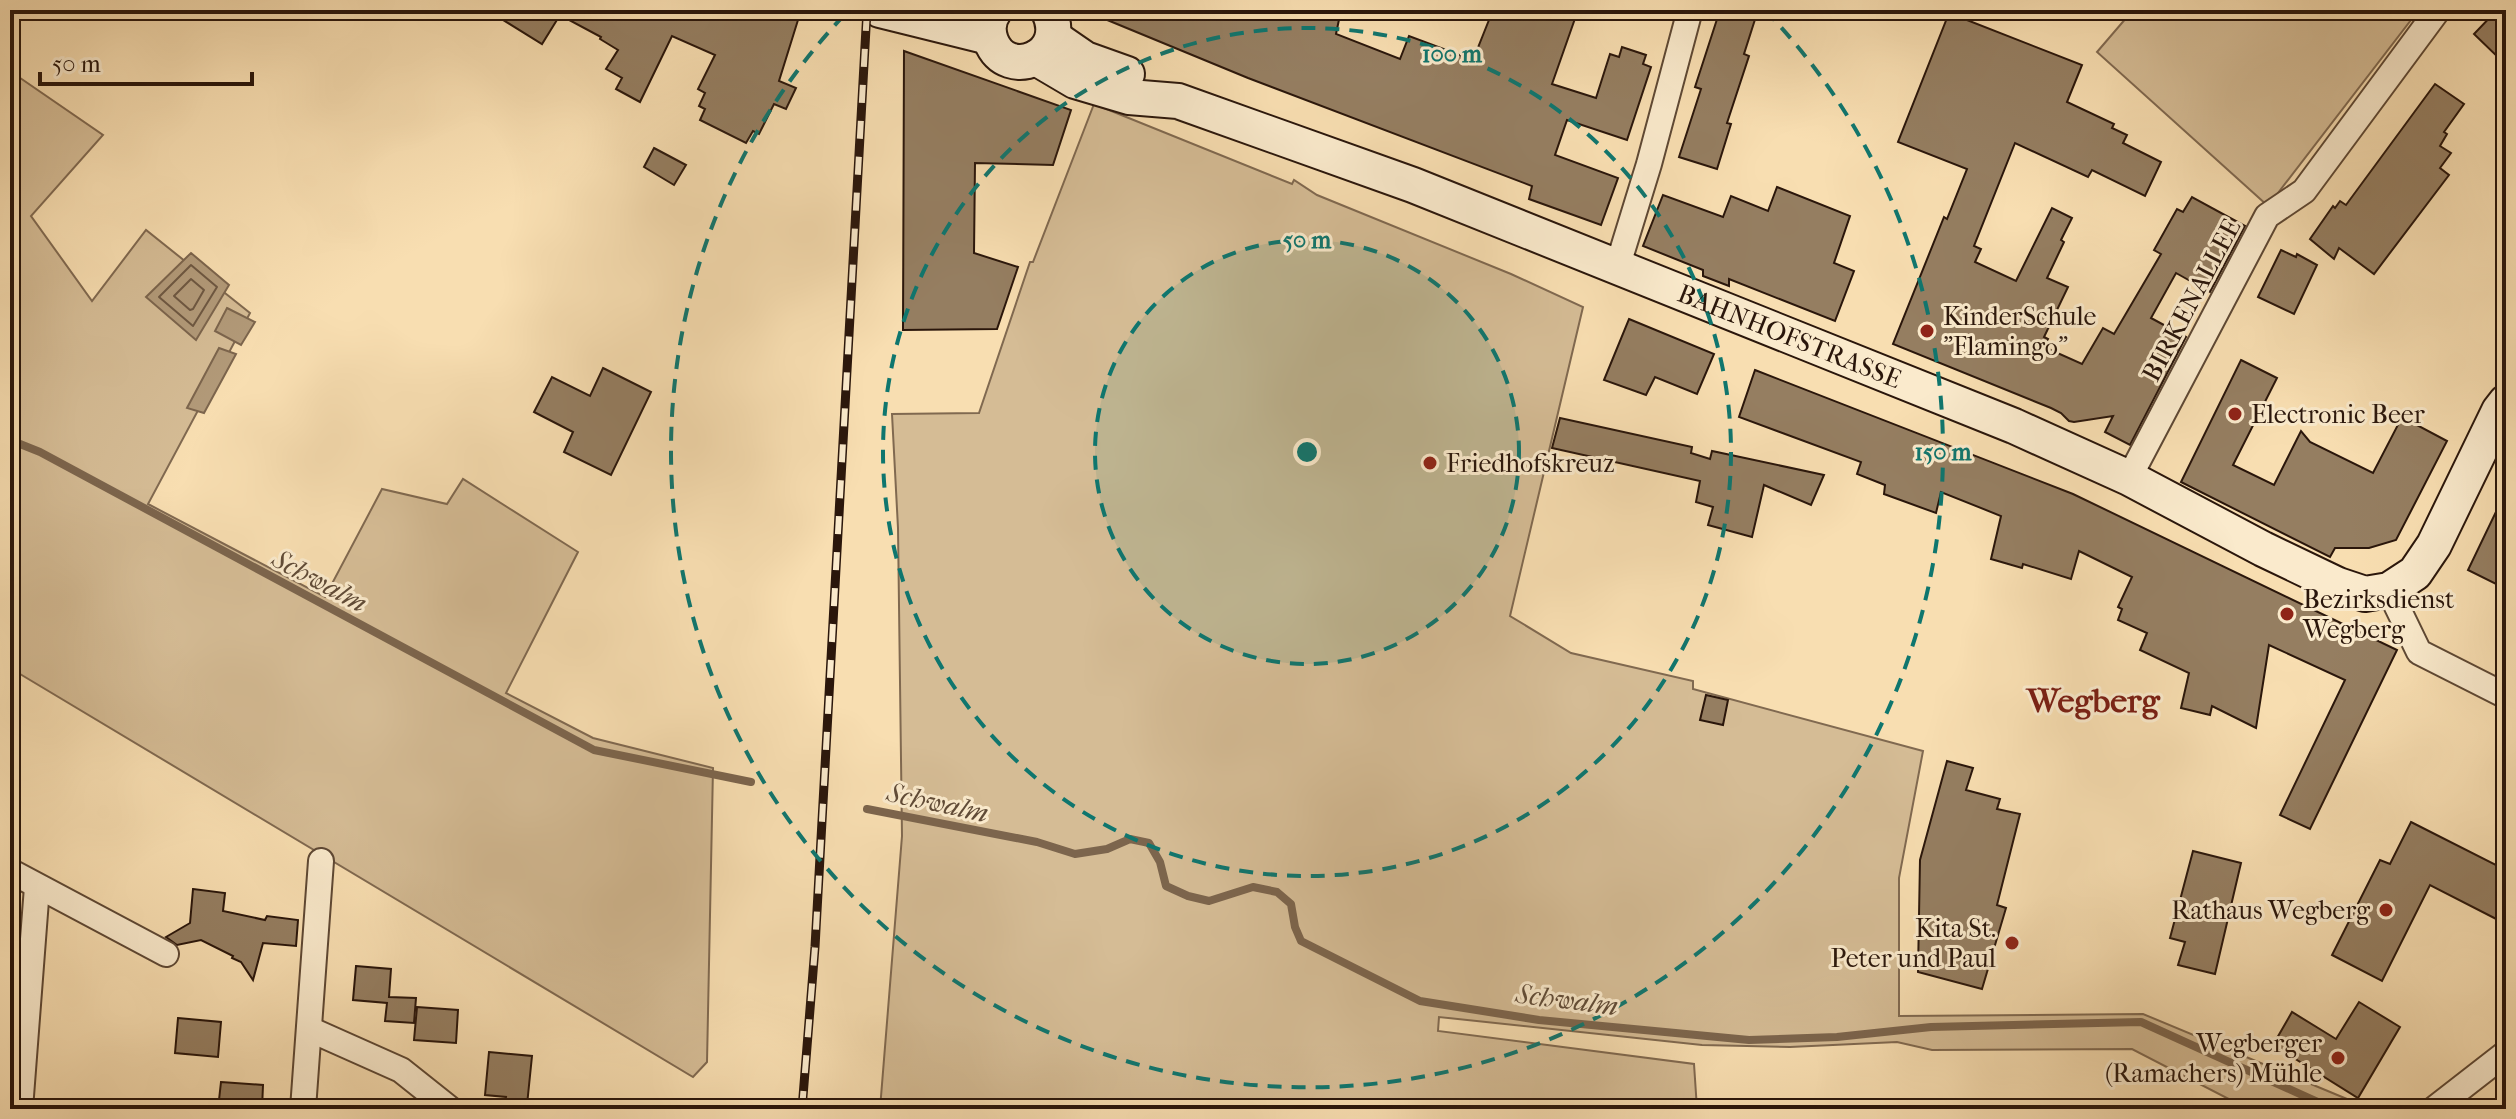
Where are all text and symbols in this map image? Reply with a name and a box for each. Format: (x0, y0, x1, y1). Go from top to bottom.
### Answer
scale bar (40, 36, 252, 86)
text: 100 m (1422, 40, 1483, 68)
text: 50 m (52, 50, 101, 78)
street label: BIRKENALLEE (2136, 214, 2247, 387)
text: 50 m (1283, 226, 1332, 254)
street label: BAHNHOFSTRASSE (1673, 278, 1906, 395)
place label: KinderSchule "Flamingo" (1943, 301, 2096, 362)
marker: KinderSchule "Flamingo" (1918, 322, 1936, 340)
place label: Electronic Beer (2251, 399, 2425, 430)
marker: Electronic Beer (2226, 405, 2244, 423)
centre of rings (1293, 438, 1321, 466)
text: 150 m (1914, 438, 1973, 466)
place label: Friedhofskreuz (1446, 448, 1615, 479)
marker: Friedhofskreuz (1421, 454, 1439, 472)
water label: Schwalm (266, 541, 373, 619)
place label: Bezirksdienst Wegberg (2302, 584, 2455, 645)
marker: Bezirksdienst Wegberg (2278, 605, 2296, 623)
district label: Wegberg (2024, 681, 2160, 721)
water label: Schwalm (883, 775, 992, 829)
place label: Rathaus Wegberg (2171, 895, 2371, 926)
marker: Rathaus Wegberg (2377, 901, 2395, 919)
place label: Kita St. Peter und Paul (1831, 913, 1996, 974)
marker: Kita St. Peter und Paul (2003, 934, 2021, 952)
water label: Schwalm (1513, 977, 1620, 1022)
place label: Wegberger (Ramachers) Mühle (2105, 1028, 2322, 1089)
marker: Wegberger (Ramachers) Mühle (2329, 1049, 2347, 1067)

